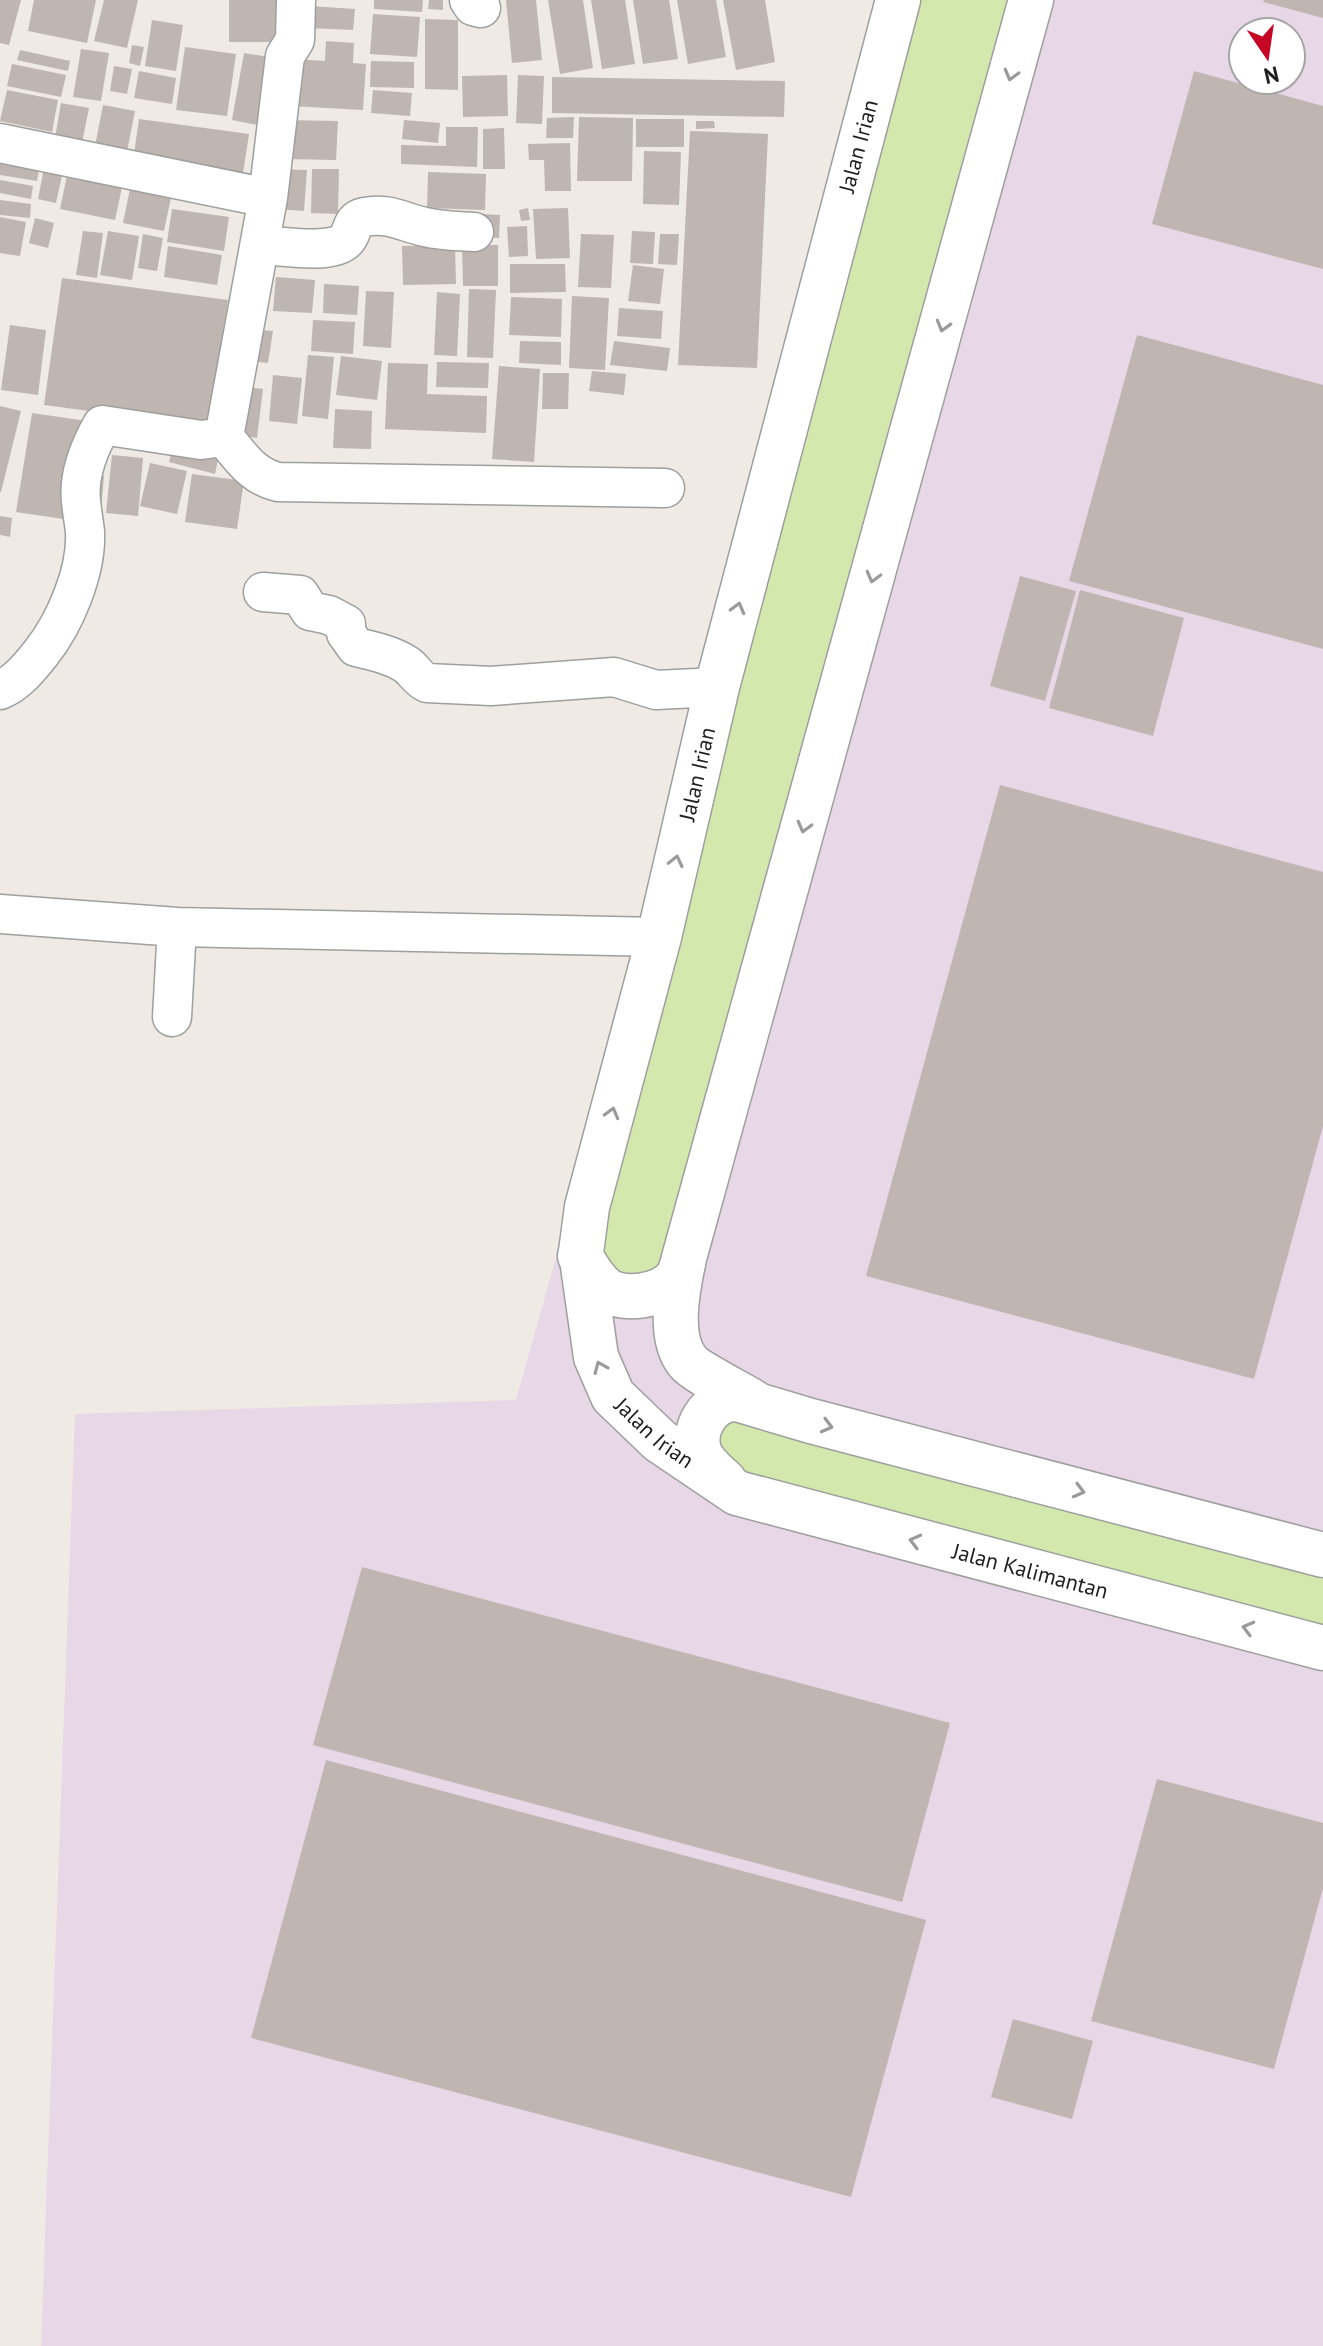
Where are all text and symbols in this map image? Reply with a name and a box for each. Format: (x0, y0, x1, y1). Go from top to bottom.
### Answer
north arrow (1227, 16, 1307, 96)
text: N (1261, 60, 1282, 91)
one-way arrow (1004, 68, 1021, 82)
street label: Jalan Irian (832, 96, 884, 197)
one-way arrow (936, 319, 952, 333)
one-way arrow (866, 569, 882, 583)
one-way arrow (728, 602, 745, 616)
street label: Jalan Irian (672, 724, 721, 825)
one-way arrow (796, 820, 813, 834)
one-way arrow (667, 855, 684, 868)
one-way arrow (602, 1106, 619, 1120)
one-way arrow (594, 1361, 610, 1375)
street label: Jalan Irian (608, 1391, 699, 1474)
one-way arrow (819, 1416, 833, 1433)
one-way arrow (1071, 1481, 1085, 1498)
one-way arrow (908, 1533, 922, 1550)
street label: Jalan Kalimantan (949, 1536, 1111, 1605)
one-way arrow (1241, 1621, 1255, 1638)

